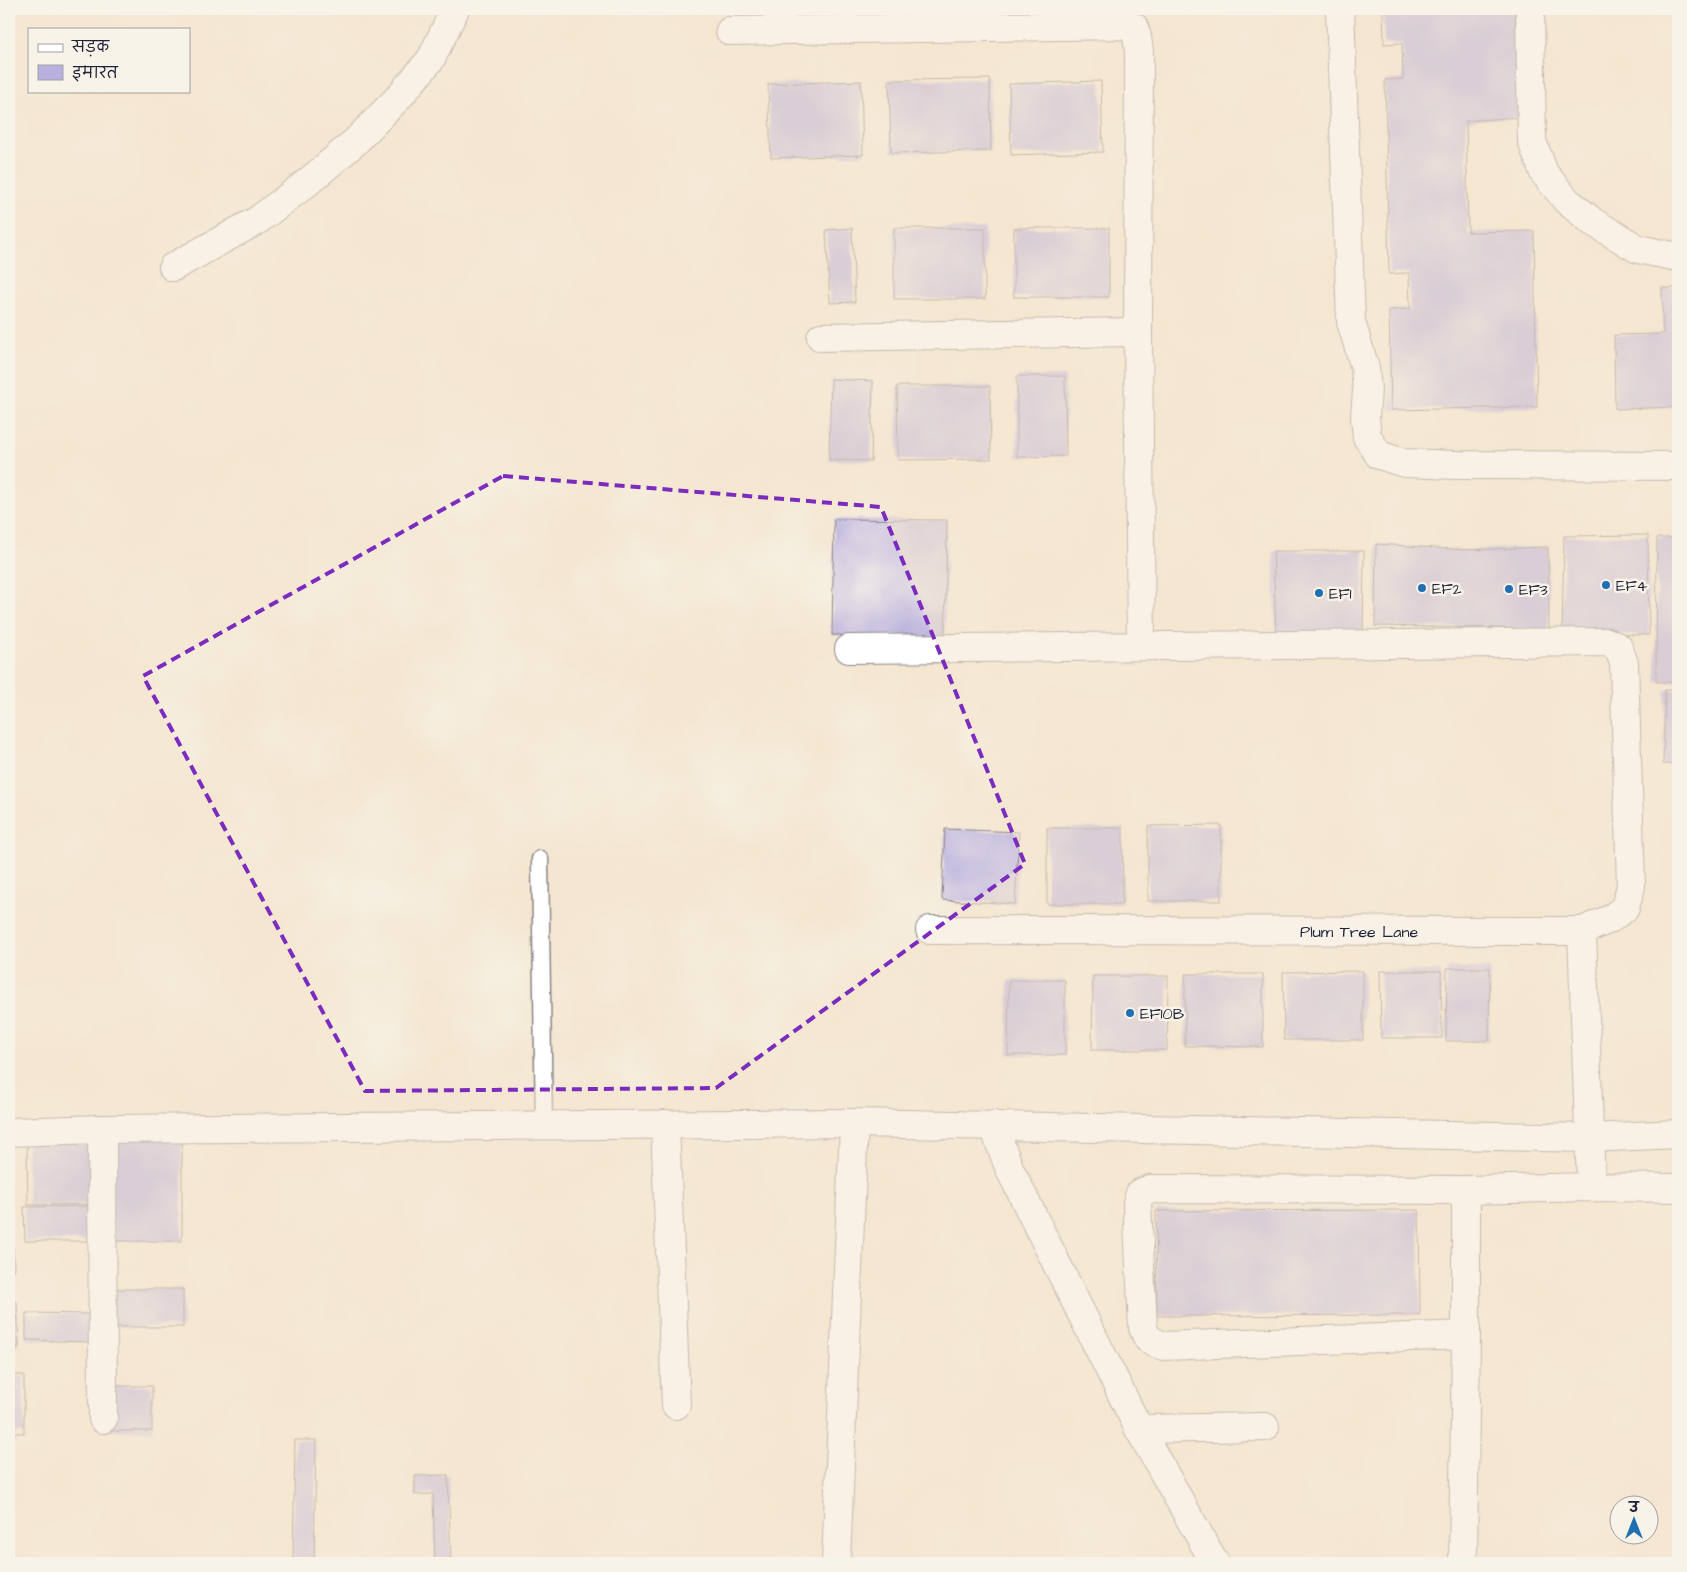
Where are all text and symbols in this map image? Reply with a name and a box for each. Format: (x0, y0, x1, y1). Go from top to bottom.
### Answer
legend (28, 28, 190, 92)
text: सड़क (71, 37, 110, 58)
text: इमारत (72, 63, 119, 84)
place label: EF4 (1616, 575, 1648, 597)
place label: EF2 (1432, 578, 1462, 600)
place label: EF3 (1519, 579, 1548, 601)
marker: EF4 (1600, 579, 1612, 591)
marker: EF2 (1416, 582, 1428, 594)
place label: EF1 (1329, 583, 1352, 605)
marker: EF3 (1503, 583, 1515, 595)
marker: EF1 (1313, 587, 1325, 599)
street label: Plum Tree Lane (1300, 921, 1418, 943)
place label: EF10B (1140, 1003, 1185, 1025)
marker: EF10B (1124, 1007, 1136, 1019)
north arrow (1610, 1494, 1660, 1544)
text: उ (1627, 1498, 1640, 1518)

